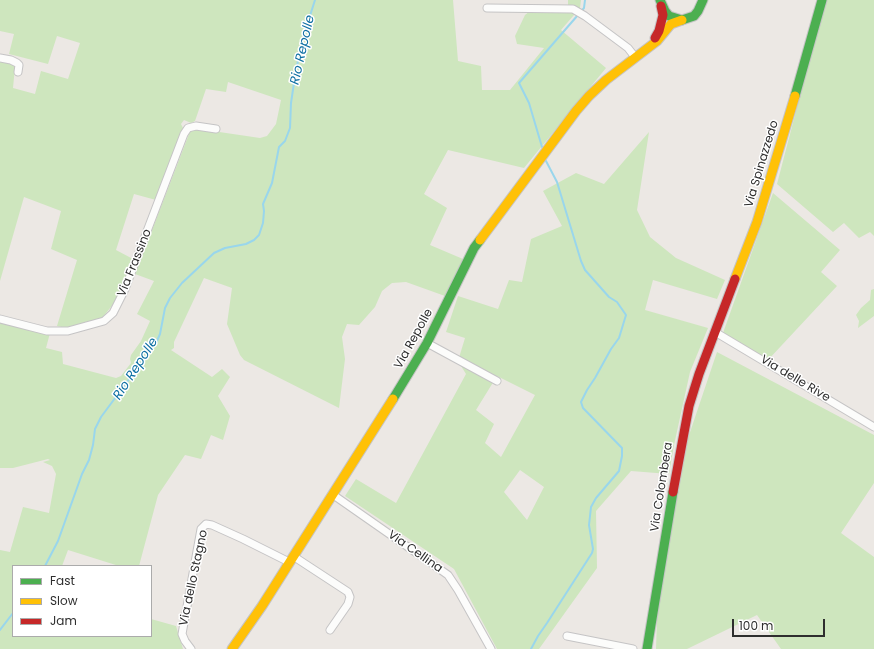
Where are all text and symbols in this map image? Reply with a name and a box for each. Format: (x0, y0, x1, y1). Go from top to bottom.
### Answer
water label: Rio Repolle (287, 14, 319, 86)
street label: Via Spinazzedo (742, 119, 782, 209)
street label: Via Frassino (115, 227, 155, 299)
street label: Via Repolle (392, 307, 436, 371)
water label: Rio Repolle (110, 335, 162, 403)
street label: Via delle Rive (757, 353, 833, 405)
street label: Via Colombera (648, 441, 676, 533)
street label: Via Cellina (385, 528, 445, 576)
street label: Via dello Stagno (177, 529, 211, 627)
legend (12, 565, 152, 637)
text: Fast (50, 572, 75, 589)
text: Slow (50, 592, 78, 609)
scale bar (734, 611, 827, 637)
text: Jam (50, 612, 77, 629)
text: 100 m (739, 617, 773, 634)

